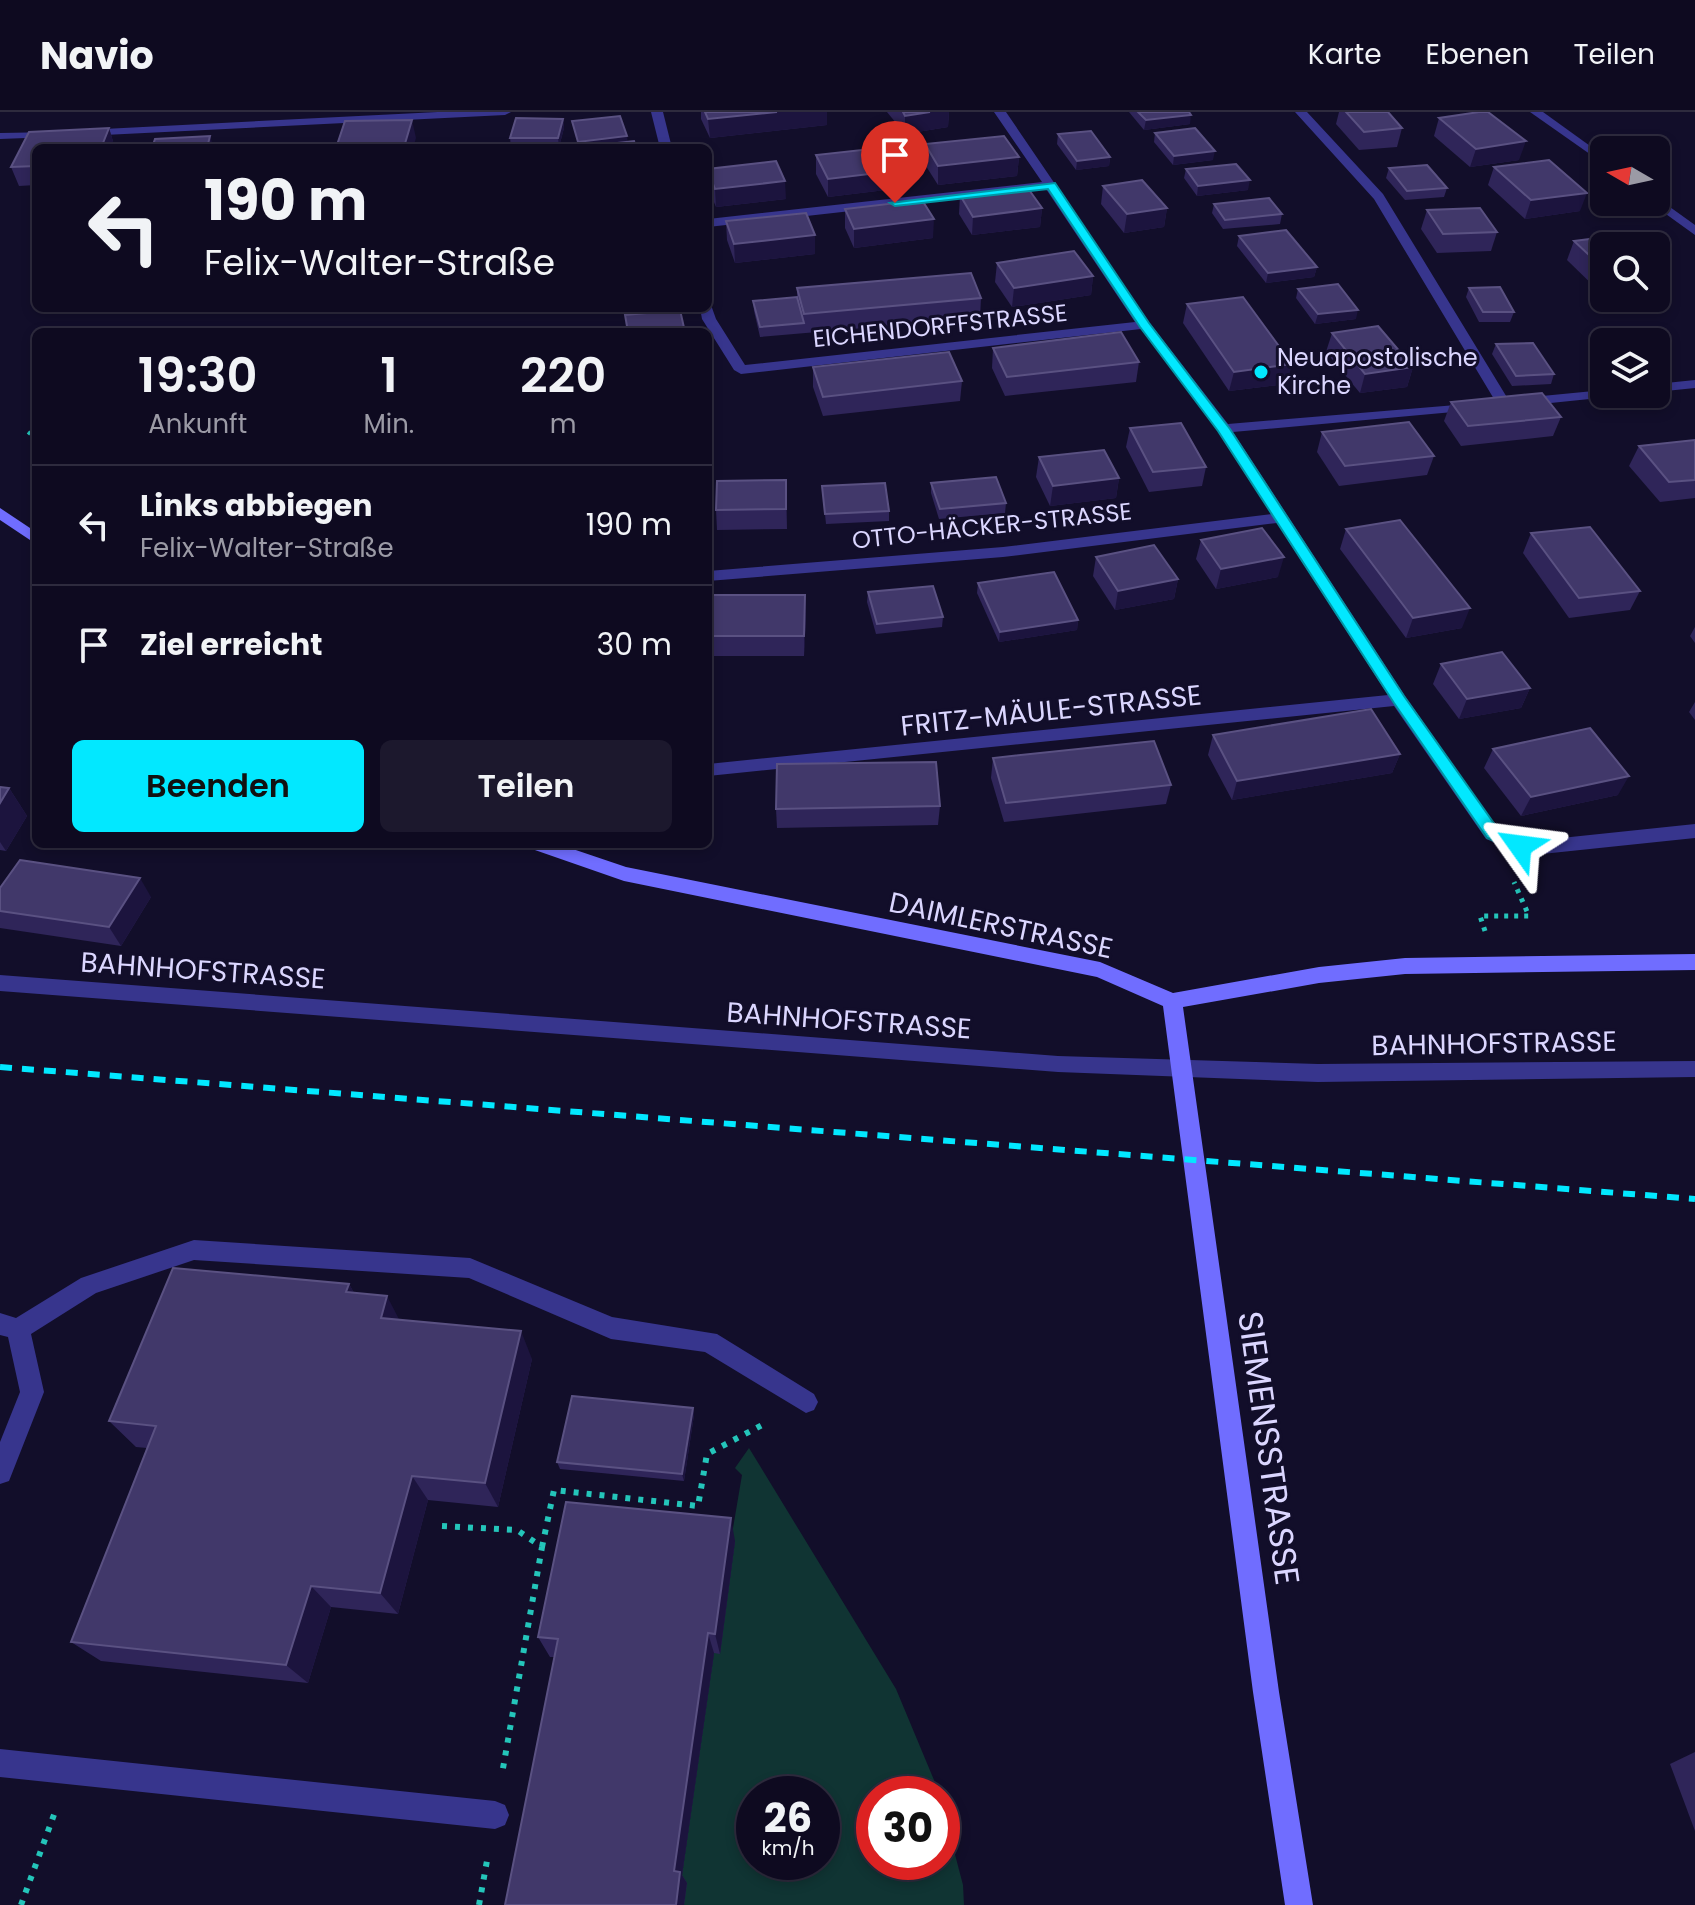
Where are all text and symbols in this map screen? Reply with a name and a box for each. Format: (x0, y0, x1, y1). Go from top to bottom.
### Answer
text: Navio (40, 29, 154, 82)
text: Karte (1308, 35, 1382, 74)
text: Ebenen (1426, 35, 1529, 74)
text: Teilen (1573, 35, 1655, 74)
pin (861, 121, 929, 203)
icon: arrive (873, 133, 917, 177)
north arrow (1590, 136, 1670, 216)
map controls (1590, 136, 1670, 408)
text: 190 m (204, 161, 367, 240)
icon: left (72, 176, 176, 280)
button: search (1590, 232, 1670, 312)
text: Felix-Walter-Straße (204, 237, 555, 288)
street label: EICHENDORFFSTRASSE (811, 296, 1069, 355)
button: layers (1590, 328, 1670, 408)
place label: Neuapostolische Kirche (1277, 341, 1478, 402)
text: 19:30 (138, 342, 258, 409)
text: 1 (380, 342, 398, 409)
text: 220 (520, 342, 606, 409)
marker: Neuapostolische Kirche (1252, 363, 1270, 381)
text: Ankunft (148, 406, 247, 442)
text: Min. (363, 406, 414, 442)
text: m (550, 406, 577, 442)
text: Links abbiegen (140, 484, 373, 527)
street label: OTTO-HÄCKER-STRASSE (850, 494, 1133, 557)
icon: left (72, 503, 116, 547)
text: 190 m (586, 503, 672, 546)
text: Felix-Walter-Straße (140, 530, 394, 566)
icon: arrive (72, 623, 116, 667)
text: Ziel erreicht (140, 623, 322, 666)
text: 30 m (597, 623, 672, 666)
street label: FRITZ-MÄULE-STRASSE (899, 675, 1203, 746)
button: Beenden (72, 740, 364, 832)
button: Teilen (380, 740, 672, 832)
position arrow (1478, 804, 1562, 888)
street label: DAIMLERSTRASSE (885, 883, 1116, 968)
street label: BAHNHOFSTRASSE (79, 942, 327, 999)
street label: BAHNHOFSTRASSE (725, 992, 973, 1049)
street label: BAHNHOFSTRASSE (1371, 1022, 1617, 1065)
street label: SIEMENSSTRASSE (1226, 1308, 1312, 1588)
speed limit sign: 30 (856, 1776, 960, 1880)
text: 26 (764, 1790, 812, 1846)
text: km/h (761, 1834, 815, 1862)

